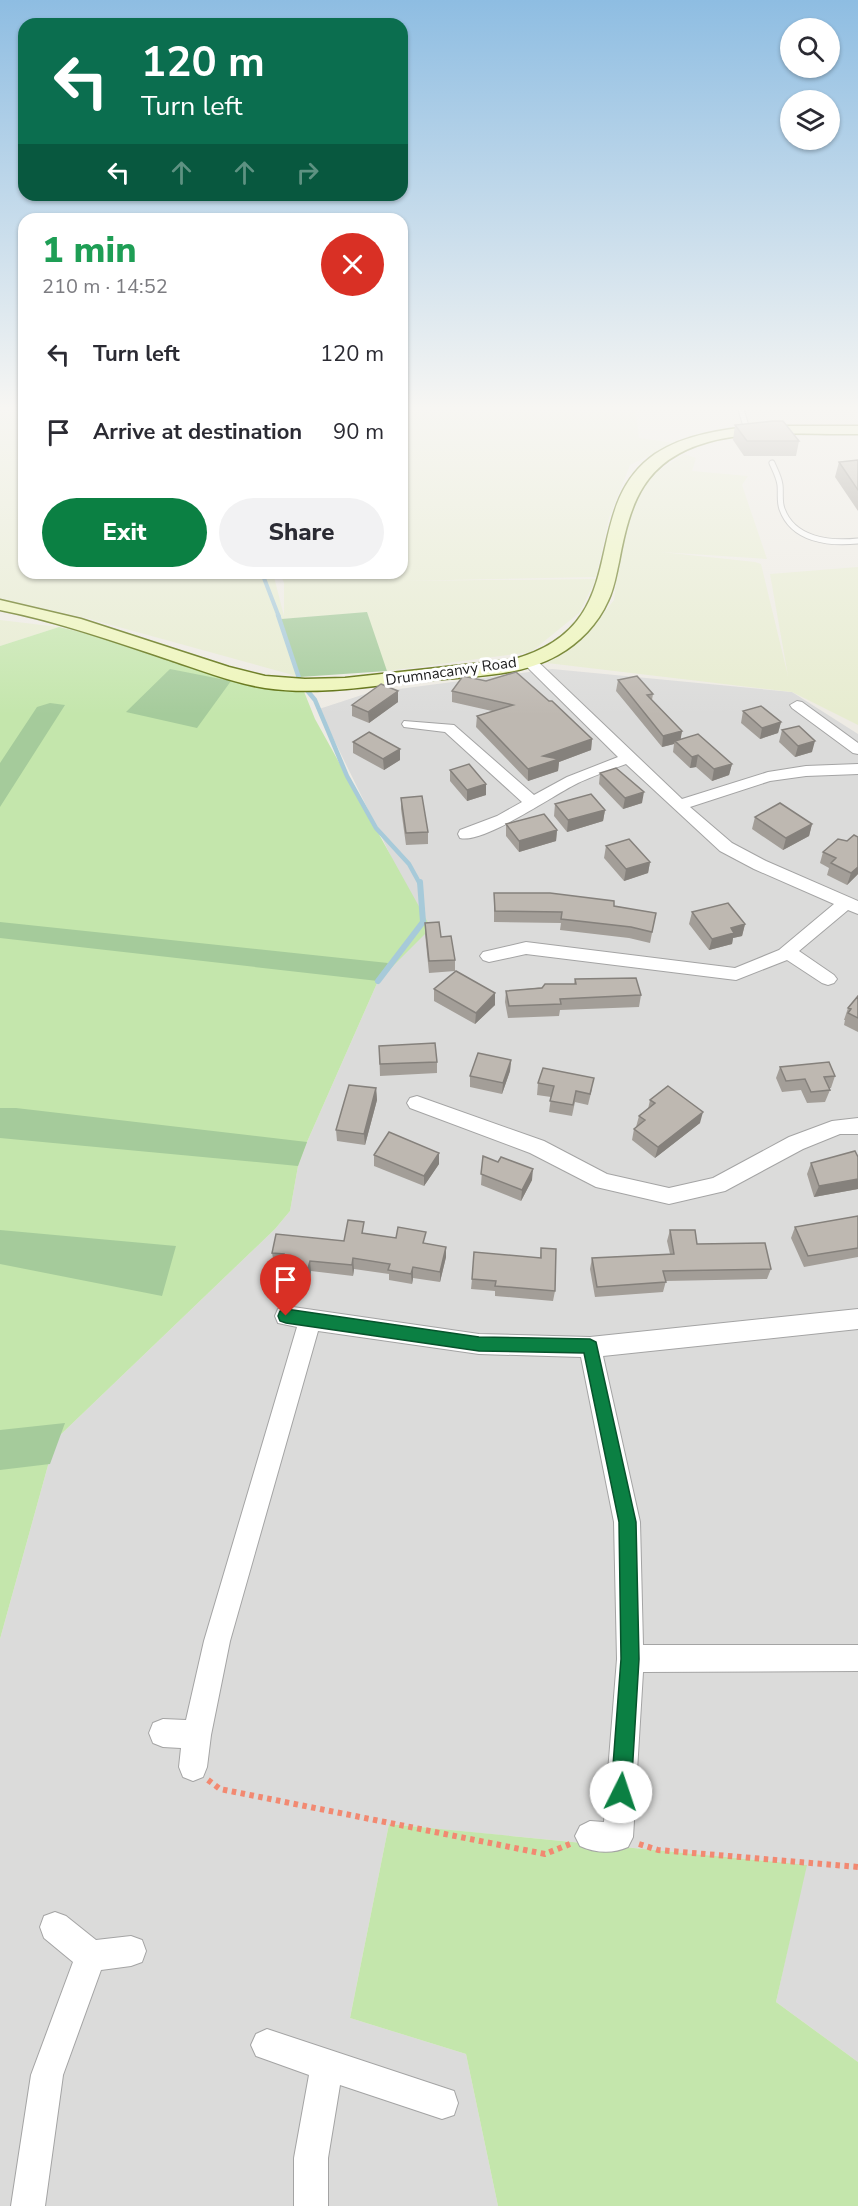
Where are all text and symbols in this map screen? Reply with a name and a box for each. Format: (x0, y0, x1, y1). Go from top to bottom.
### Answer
map controls (780, 18, 840, 150)
button: search (780, 18, 840, 78)
text: 120 m (141, 34, 265, 91)
icon: left (42, 42, 120, 120)
text: Turn left (141, 88, 242, 125)
button: layers (780, 90, 840, 150)
icon: left (102, 156, 135, 189)
icon: ahead (165, 156, 198, 189)
icon: ahead (228, 156, 261, 189)
icon: right (291, 156, 324, 189)
text: 1 min (42, 226, 137, 275)
button: close (321, 233, 384, 296)
text: 210 m · 14:52 (42, 273, 168, 300)
icon: left (42, 338, 75, 371)
text: Turn left (93, 339, 180, 369)
text: 120 m (320, 339, 384, 369)
icon: arrive (42, 416, 75, 449)
text: Arrive at destination (93, 417, 302, 447)
text: 90 m (333, 417, 384, 447)
button: Exit (42, 498, 207, 567)
button: Share (219, 498, 384, 567)
street label: Drumnacanvy Road (384, 652, 518, 690)
pin (260, 1254, 311, 1316)
icon: arrive (269, 1263, 302, 1296)
position arrow (589, 1760, 653, 1824)

